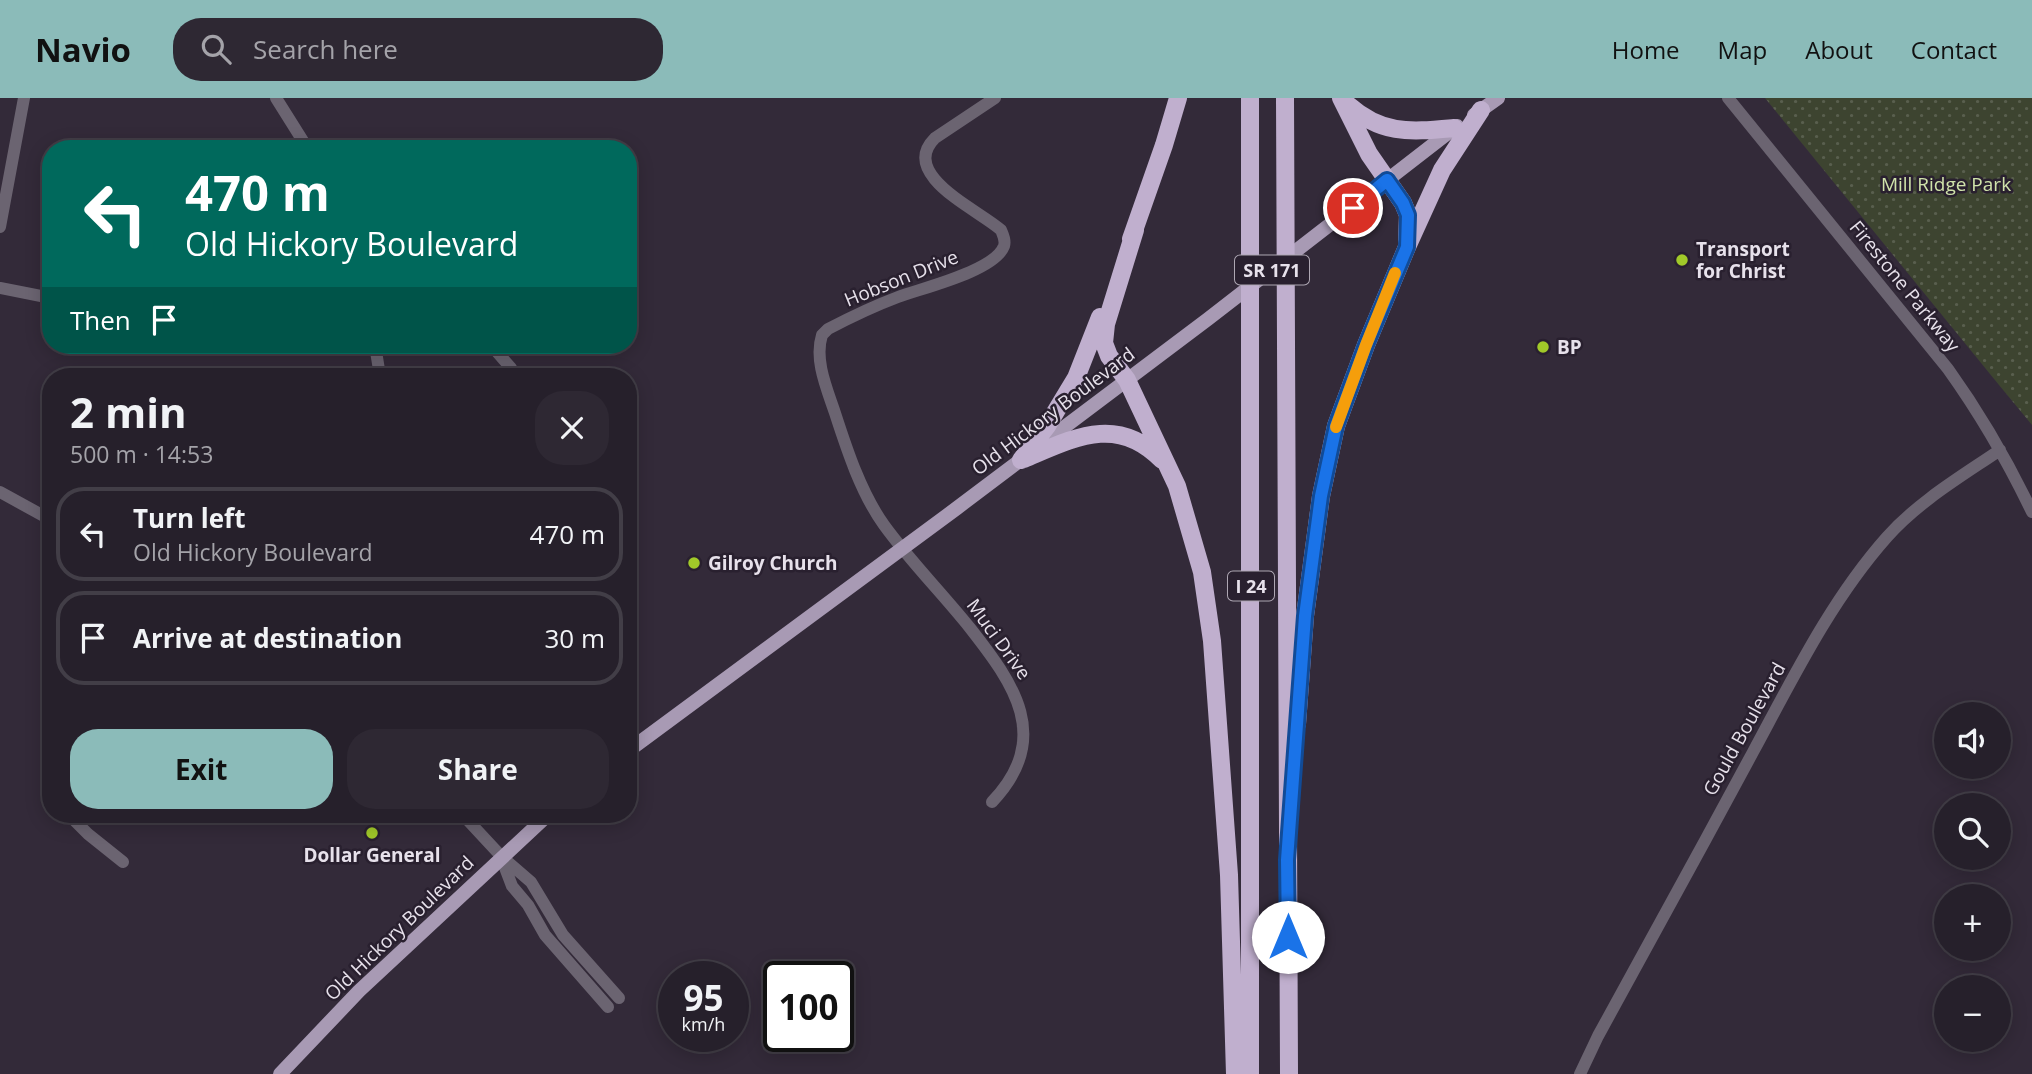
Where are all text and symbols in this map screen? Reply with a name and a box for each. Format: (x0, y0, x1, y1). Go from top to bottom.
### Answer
search box (173, 18, 663, 81)
text: Navio (35, 27, 131, 72)
icon: search (197, 30, 235, 68)
text: Search here (253, 31, 398, 67)
text: Home (1612, 33, 1680, 66)
text: Map (1718, 33, 1767, 66)
text: About (1805, 33, 1873, 66)
text: Contact (1911, 33, 1997, 66)
text: 470 m (185, 159, 330, 225)
icon: left (70, 168, 161, 259)
park label: Mill Ridge Park (1881, 171, 2011, 197)
pin (1323, 178, 1383, 238)
icon: arrive (1334, 189, 1372, 227)
street label: Firestone Parkway (1844, 215, 1966, 358)
text: Old Hickory Boulevard (185, 222, 518, 265)
place label: Transport for Christ (1696, 236, 1790, 284)
street label: Hobson Drive (840, 243, 962, 313)
marker: Transport for Christ (1674, 252, 1690, 268)
road number: SR 171 (1235, 256, 1309, 285)
icon: arrive (145, 301, 183, 339)
text: Then (70, 302, 131, 338)
place label: BP (1557, 334, 1582, 360)
marker: BP (1535, 339, 1551, 355)
street label: Old Hickory Boulevard (966, 341, 1140, 481)
text: 2 min (70, 383, 187, 440)
button: close (535, 391, 609, 465)
text: 500 m · 14:53 (70, 438, 213, 470)
text: Turn left (133, 500, 245, 536)
icon: left (74, 515, 112, 553)
text: 470 m (530, 516, 605, 552)
text: Old Hickory Boulevard (133, 536, 373, 568)
place label: Gilroy Church (708, 550, 837, 576)
marker: Gilroy Church (686, 555, 702, 571)
road number: I 24 (1228, 572, 1274, 600)
street label: Muci Drive (961, 593, 1037, 685)
icon: arrive (74, 619, 112, 657)
text: Arrive at destination (133, 620, 402, 656)
text: 30 m (544, 620, 605, 656)
street label: Gould Boulevard (1697, 658, 1791, 800)
map controls (1934, 702, 2011, 1052)
button: sound (1934, 702, 2011, 779)
button: Exit (70, 729, 333, 809)
button: Share (347, 729, 609, 809)
button: search (1934, 793, 2011, 870)
marker: Dollar General (364, 825, 380, 841)
place label: Dollar General (303, 842, 441, 868)
street label: Old Hickory Boulevard (319, 850, 479, 1006)
button: + (1934, 884, 2011, 961)
position arrow (1251, 900, 1325, 974)
speed limit sign: 100 (763, 961, 854, 1052)
text: 95 (683, 974, 724, 1021)
button: − (1934, 975, 2011, 1052)
text: km/h (682, 1012, 725, 1036)

